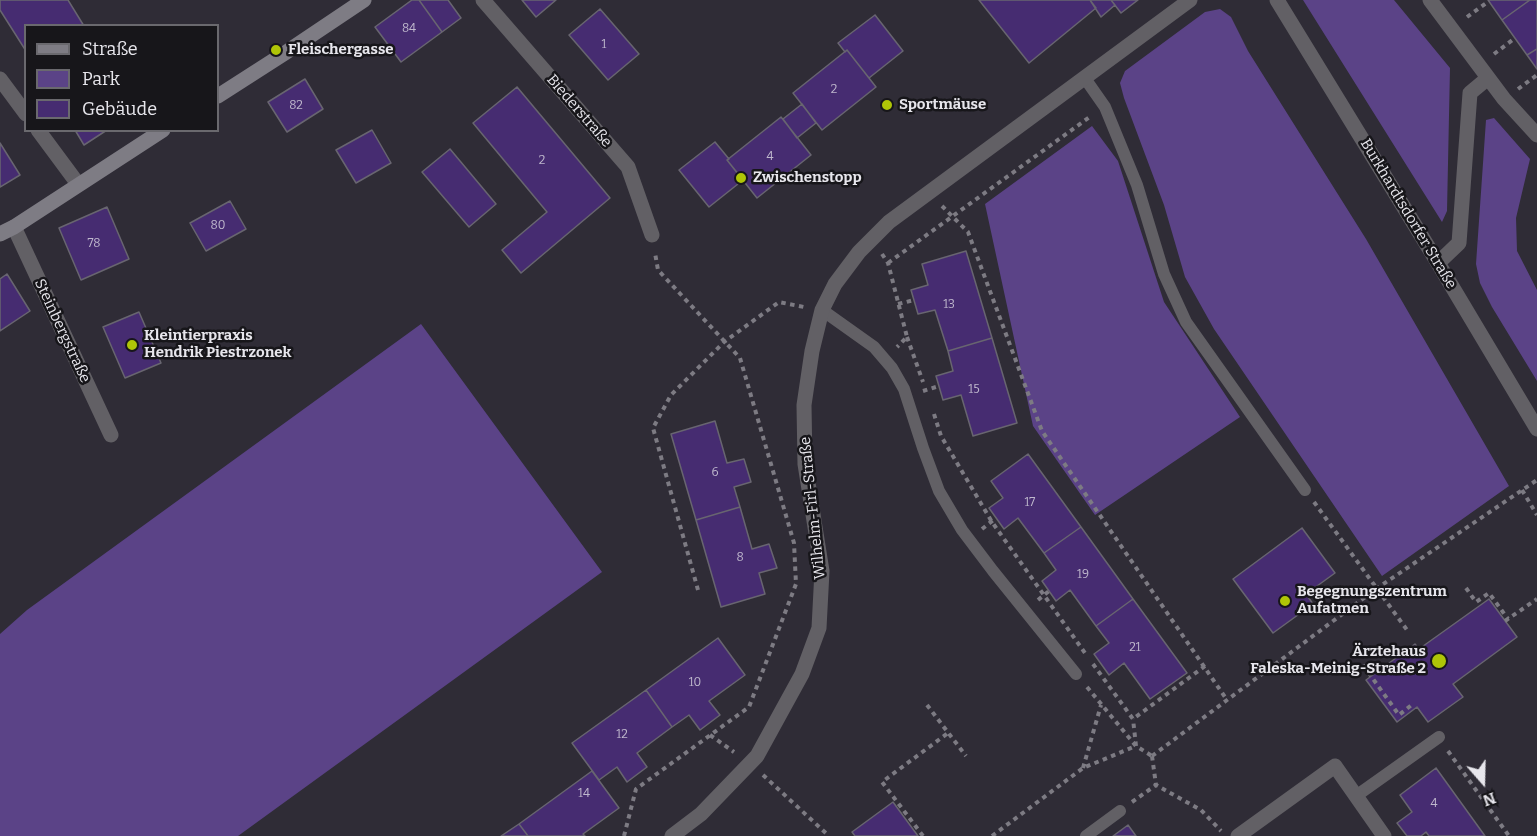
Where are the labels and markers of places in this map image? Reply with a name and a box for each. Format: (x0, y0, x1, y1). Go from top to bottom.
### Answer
place label: Fleischergasse (288, 41, 394, 59)
marker: Fleischergasse (269, 43, 283, 57)
place label: Sportmäuse (899, 96, 986, 114)
marker: Sportmäuse (880, 98, 894, 112)
place label: Zwischenstopp (753, 169, 862, 187)
marker: Zwischenstopp (734, 171, 748, 185)
place label: Kleintierpraxis Hendrik Piestrzonek (144, 327, 291, 362)
marker: Kleintierpraxis Hendrik Piestrzonek (125, 338, 139, 352)
place label: Begegnungszentrum Aufatmen (1297, 583, 1447, 618)
marker: Begegnungszentrum Aufatmen (1278, 594, 1292, 608)
place label: Ärztehaus Faleska-Meinig-Straße 2 (1250, 643, 1426, 678)
marker: Ärztehaus Faleska-Meinig-Straße 2 (1430, 652, 1448, 670)

